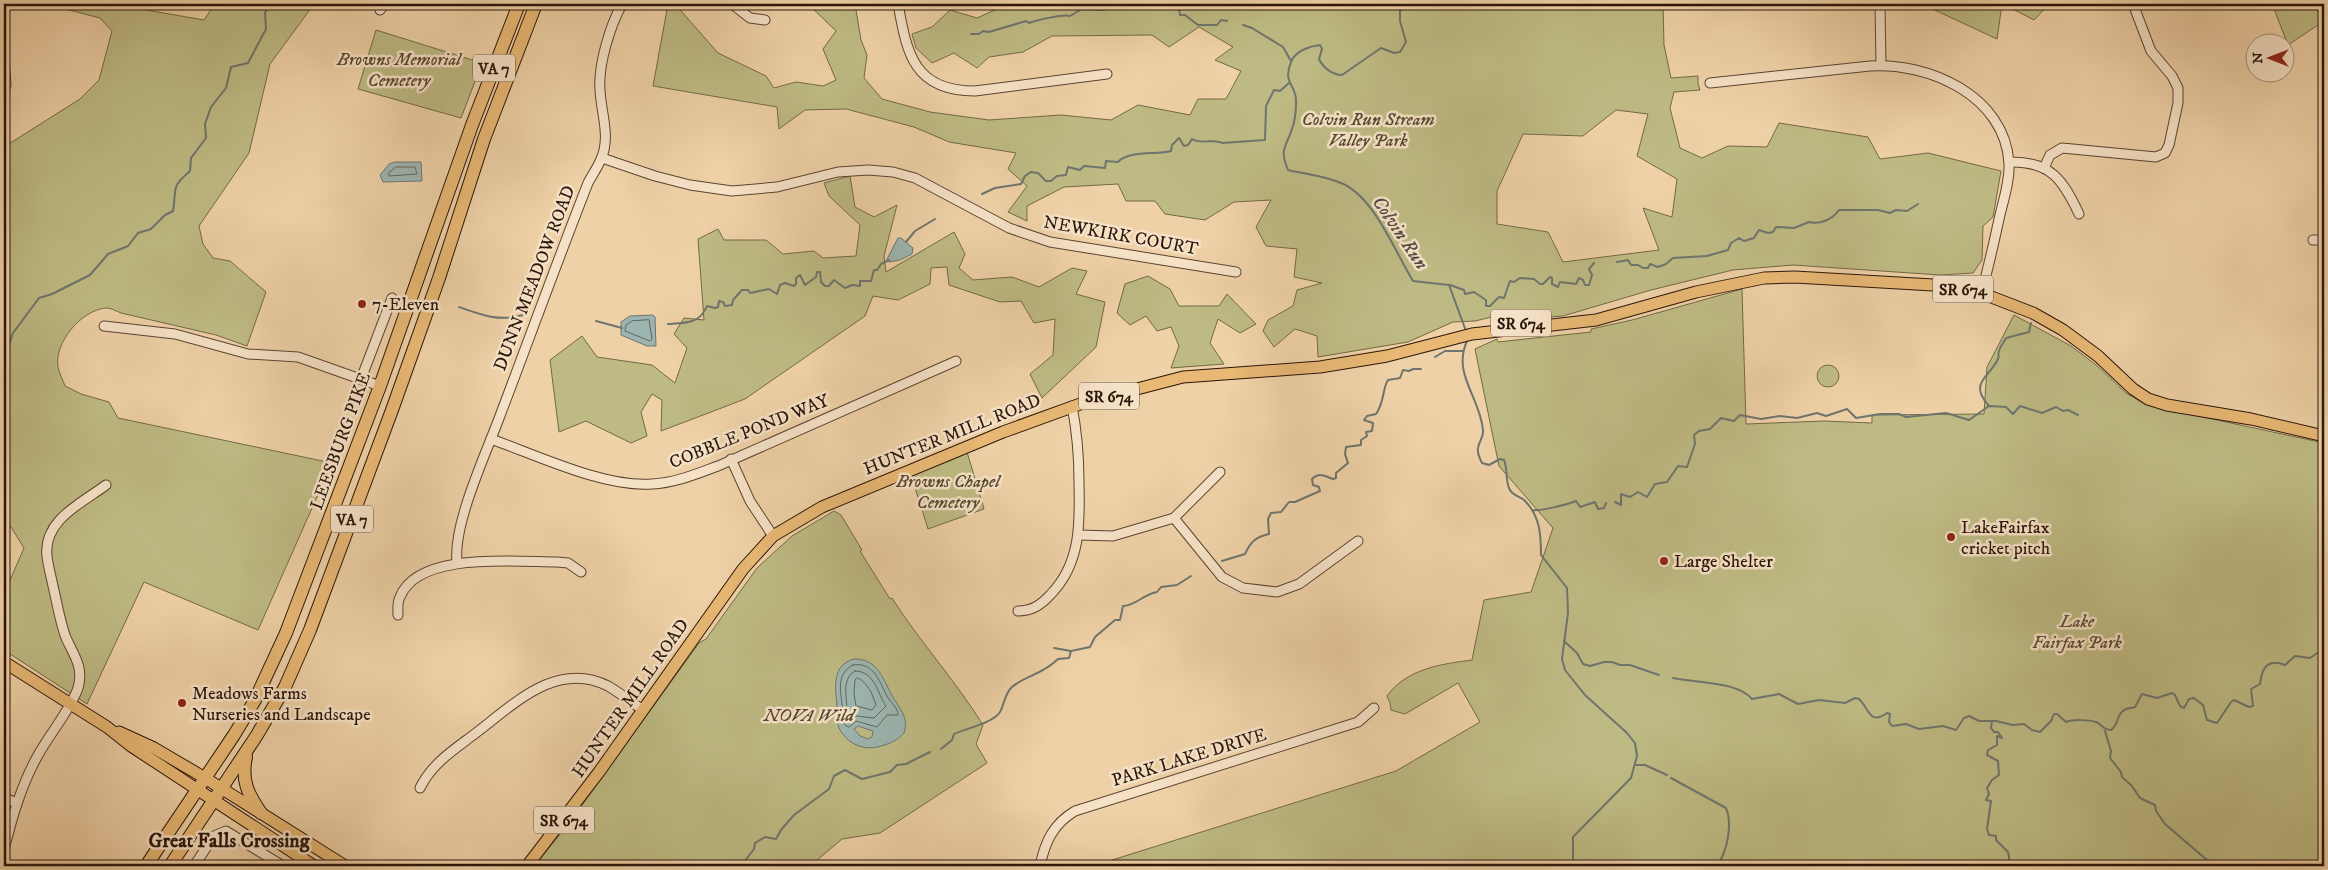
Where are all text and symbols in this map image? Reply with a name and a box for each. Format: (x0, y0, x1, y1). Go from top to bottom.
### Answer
north arrow (2246, 32, 2296, 82)
park label: Browns Memorial Cemetery (336, 49, 463, 92)
text: N (2249, 52, 2267, 64)
road number: VA 7 (473, 54, 515, 82)
park label: Colvin Run Stream Valley Park (1301, 109, 1435, 152)
street label: DUNN MEADOW ROAD (489, 182, 580, 374)
water label: Colvin Run (1367, 192, 1433, 274)
street label: NEWKIRK COURT (1042, 212, 1200, 260)
road number: SR 674 (1933, 276, 1993, 302)
place label: 7-Eleven (372, 294, 440, 316)
marker: 7-Eleven (356, 298, 368, 310)
road number: SR 674 (1491, 309, 1551, 336)
street label: LEESBURG PIKE (306, 369, 376, 513)
road number: SR 674 (1079, 382, 1139, 410)
street label: HUNTER MILL ROAD (861, 389, 1044, 481)
street label: COBBLE POND WAY (666, 390, 833, 474)
park label: Browns Chapel Cemetery (895, 471, 1002, 514)
road number: VA 7 (331, 506, 373, 532)
place label: LakeFairfax cricket pitch (1961, 517, 2051, 560)
marker: LakeFairfax cricket pitch (1945, 531, 1957, 543)
place label: Large Shelter (1674, 551, 1773, 573)
marker: Large Shelter (1658, 555, 1670, 567)
park label: Lake Fairfax Park (2032, 611, 2122, 654)
street label: HUNTER MILL ROAD (568, 615, 694, 782)
place label: Meadows Farms Nurseries and Landscape (192, 683, 371, 726)
marker: Meadows Farms Nurseries and Landscape (176, 697, 188, 709)
park label: NOVA Wild (763, 705, 857, 727)
street label: PARK LAKE DRIVE (1109, 724, 1270, 792)
road number: SR 674 (534, 806, 594, 834)
district label: Great Falls Crossing (148, 829, 311, 854)

